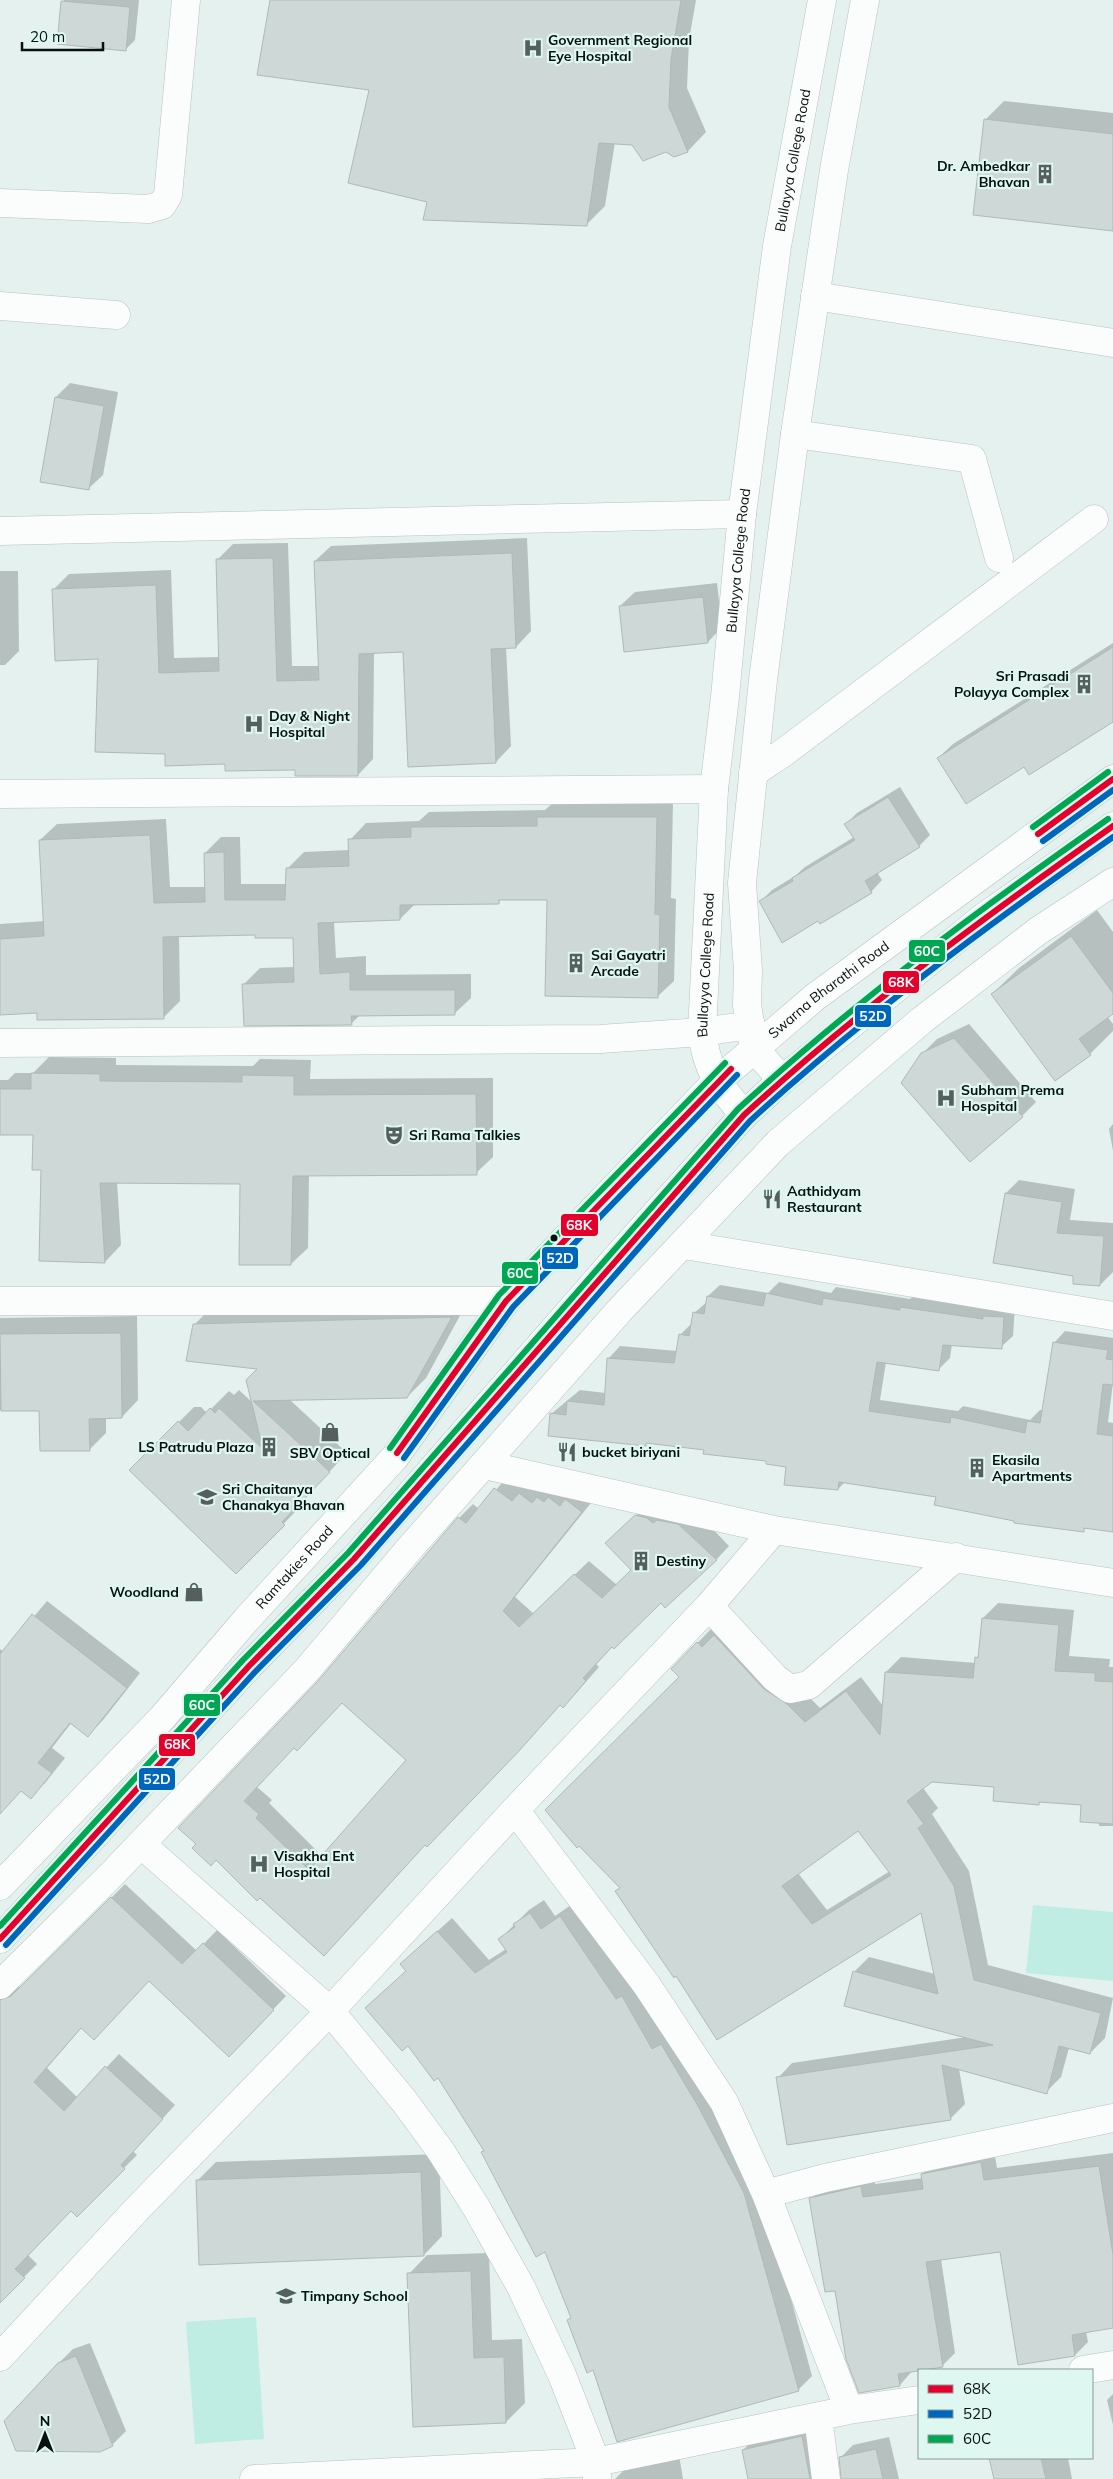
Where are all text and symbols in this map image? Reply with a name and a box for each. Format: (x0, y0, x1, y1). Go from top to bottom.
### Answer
scale bar (22, 20, 104, 52)
text: 20 m (30, 27, 65, 46)
place label: Government Regional Eye Hospital (548, 31, 692, 65)
hospital icon: Government Regional Eye Hospital (522, 37, 544, 59)
street label: Bullayya College Road (771, 87, 815, 233)
place label: Dr. Ambedkar Bhavan (937, 157, 1030, 191)
building icon: Dr. Ambedkar Bhavan (1034, 163, 1056, 185)
street label: Bullayya College Road (722, 487, 754, 633)
place label: Sri Prasadi Polayya Complex (954, 667, 1069, 701)
building icon: Sri Prasadi Polayya Complex (1073, 673, 1095, 695)
place label: Day & Night Hospital (269, 707, 351, 741)
hospital icon: Day & Night Hospital (243, 713, 265, 735)
street label: Bullayya College Road (693, 892, 718, 1039)
street label: Swarna Bharathi Road (764, 937, 893, 1042)
line badge: 60C (908, 939, 946, 963)
text: 60C (914, 942, 940, 960)
place label: Sai Gayatri Arcade (591, 946, 666, 980)
building icon: Sai Gayatri Arcade (565, 952, 587, 974)
line badge: 68K (882, 970, 920, 994)
text: 68K (888, 973, 915, 991)
line badge: 52D (854, 1004, 892, 1028)
text: 52D (859, 1007, 887, 1025)
place label: Subham Prema Hospital (961, 1081, 1064, 1115)
hospital icon: Subham Prema Hospital (935, 1087, 957, 1109)
theatre icon: Sri Rama Talkies (383, 1124, 405, 1146)
place label: Sri Rama Talkies (409, 1126, 521, 1144)
place label: Aathidyam Restaurant (787, 1182, 862, 1216)
restaurant icon: Aathidyam Restaurant (761, 1188, 783, 1210)
line badge: 68K (560, 1213, 599, 1237)
text: 68K (566, 1216, 593, 1234)
unlabelled marker (549, 1233, 559, 1243)
line badge: 52D (541, 1246, 579, 1270)
text: 52D (546, 1249, 574, 1267)
line badge: 60C (501, 1261, 539, 1285)
text: 60C (507, 1264, 533, 1282)
shop icon: SBV Optical (319, 1421, 341, 1443)
building icon: LS Patrudu Plaza (258, 1436, 280, 1458)
place label: LS Patrudu Plaza (138, 1438, 254, 1456)
restaurant icon: bucket biriyani (556, 1441, 578, 1463)
place label: bucket biriyani (582, 1443, 680, 1461)
place label: SBV Optical (290, 1444, 370, 1462)
place label: Ekasila Apartments (992, 1451, 1072, 1485)
building icon: Ekasila Apartments (966, 1457, 988, 1479)
place label: Sri Chaitanya Chanakya Bhavan (222, 1480, 345, 1514)
school or university icon: Sri Chaitanya Chanakya Bhavan (196, 1486, 218, 1508)
street label: Ramtakies Road (252, 1522, 337, 1613)
building icon: Destiny (630, 1550, 652, 1572)
place label: Destiny (656, 1552, 707, 1570)
shop icon: Woodland (183, 1581, 205, 1603)
place label: Woodland (109, 1583, 179, 1601)
line badge: 60C (183, 1693, 221, 1717)
text: 60C (189, 1696, 215, 1714)
line badge: 68K (158, 1733, 196, 1757)
text: 68K (164, 1735, 191, 1753)
line badge: 52D (138, 1767, 176, 1791)
text: 52D (143, 1770, 171, 1788)
place label: Visakha Ent Hospital (273, 1847, 355, 1881)
hospital icon: Visakha Ent Hospital (248, 1853, 270, 1875)
school or university icon: Timpany School (275, 2285, 297, 2307)
place label: Timpany School (301, 2287, 408, 2305)
legend (918, 2369, 1093, 2459)
text: 68K (963, 2379, 991, 2398)
text: 52D (963, 2404, 992, 2423)
north arrow (20, 2409, 70, 2459)
text: N (40, 2412, 50, 2430)
text: 60C (963, 2429, 991, 2448)

